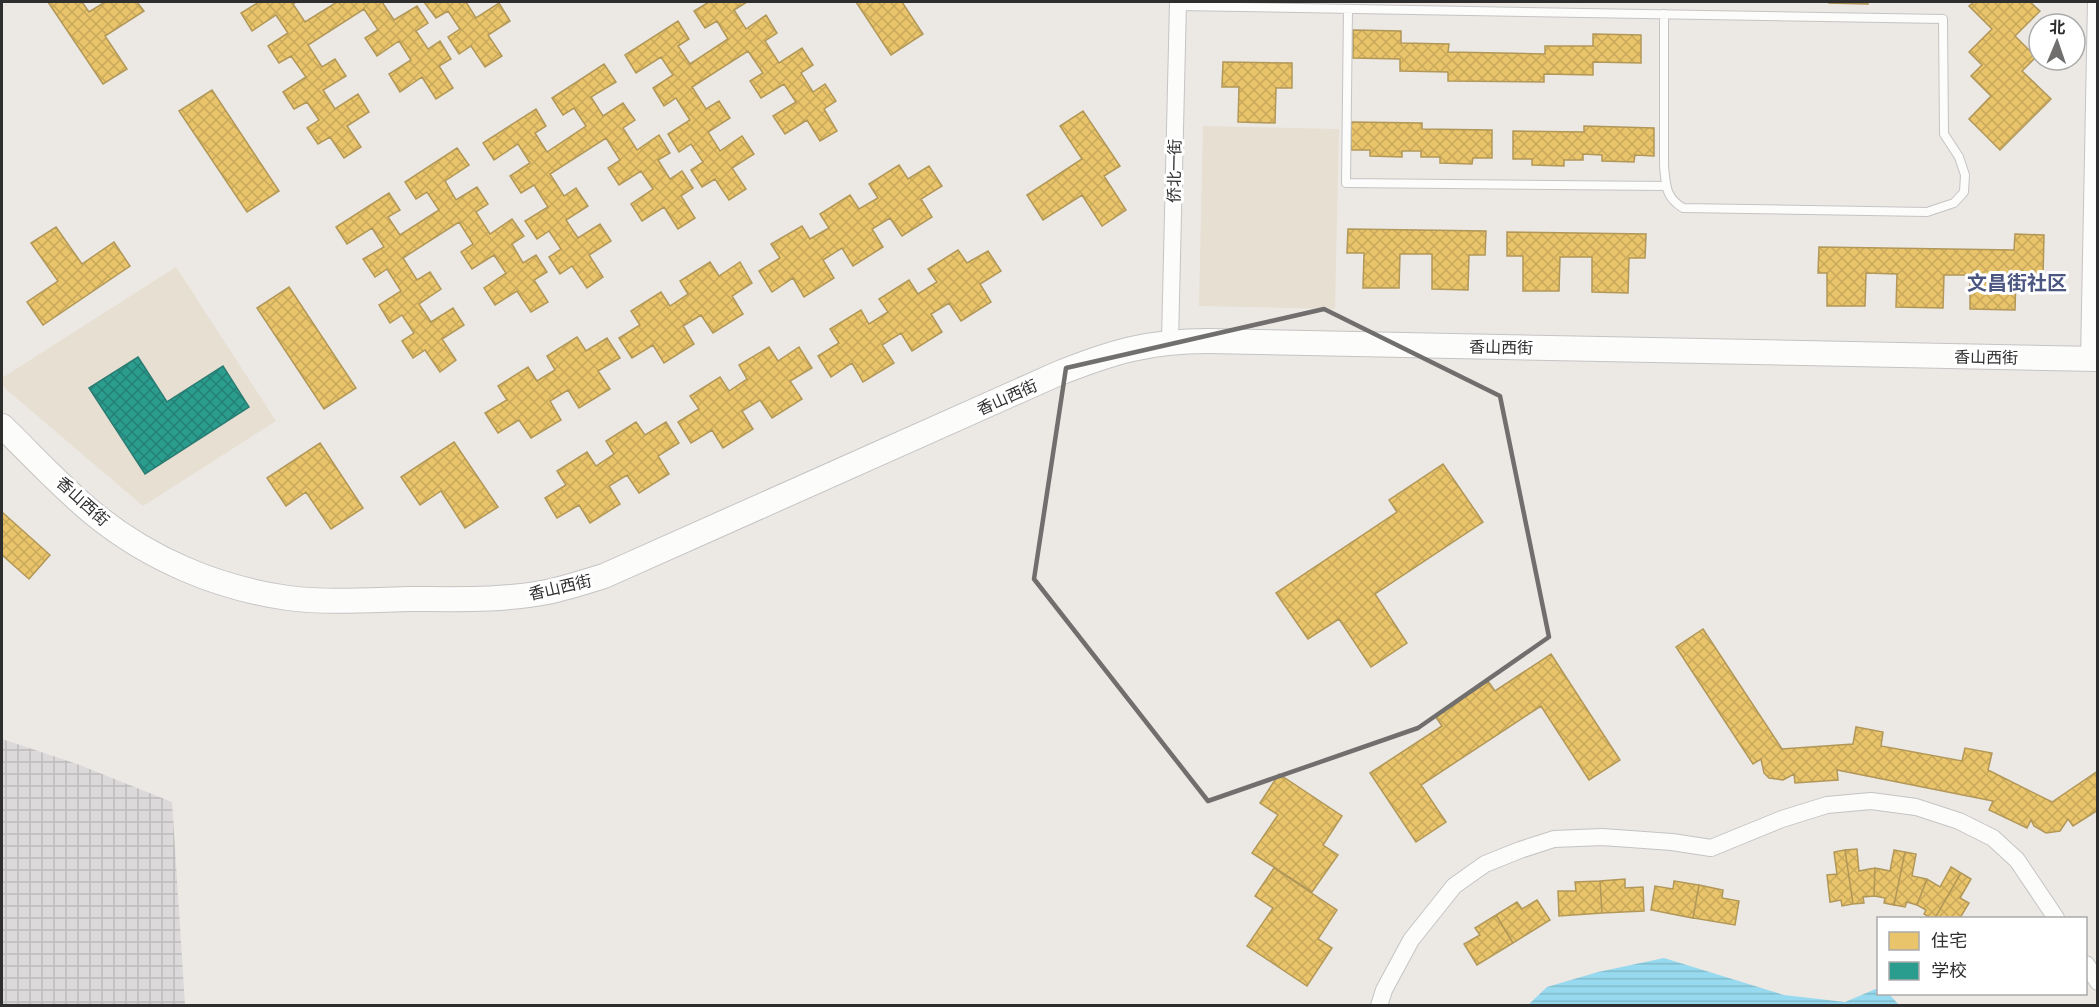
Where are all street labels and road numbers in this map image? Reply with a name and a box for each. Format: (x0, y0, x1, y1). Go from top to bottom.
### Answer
street label: 侨北一街 (1164, 139, 1185, 203)
street label: 香山西街 (1469, 337, 1533, 358)
street label: 香山西街 (1954, 347, 2018, 368)
street label: 香山西街 (974, 376, 1040, 419)
street label: 香山西街 (53, 473, 113, 530)
street label: 香山西街 (527, 571, 593, 604)

